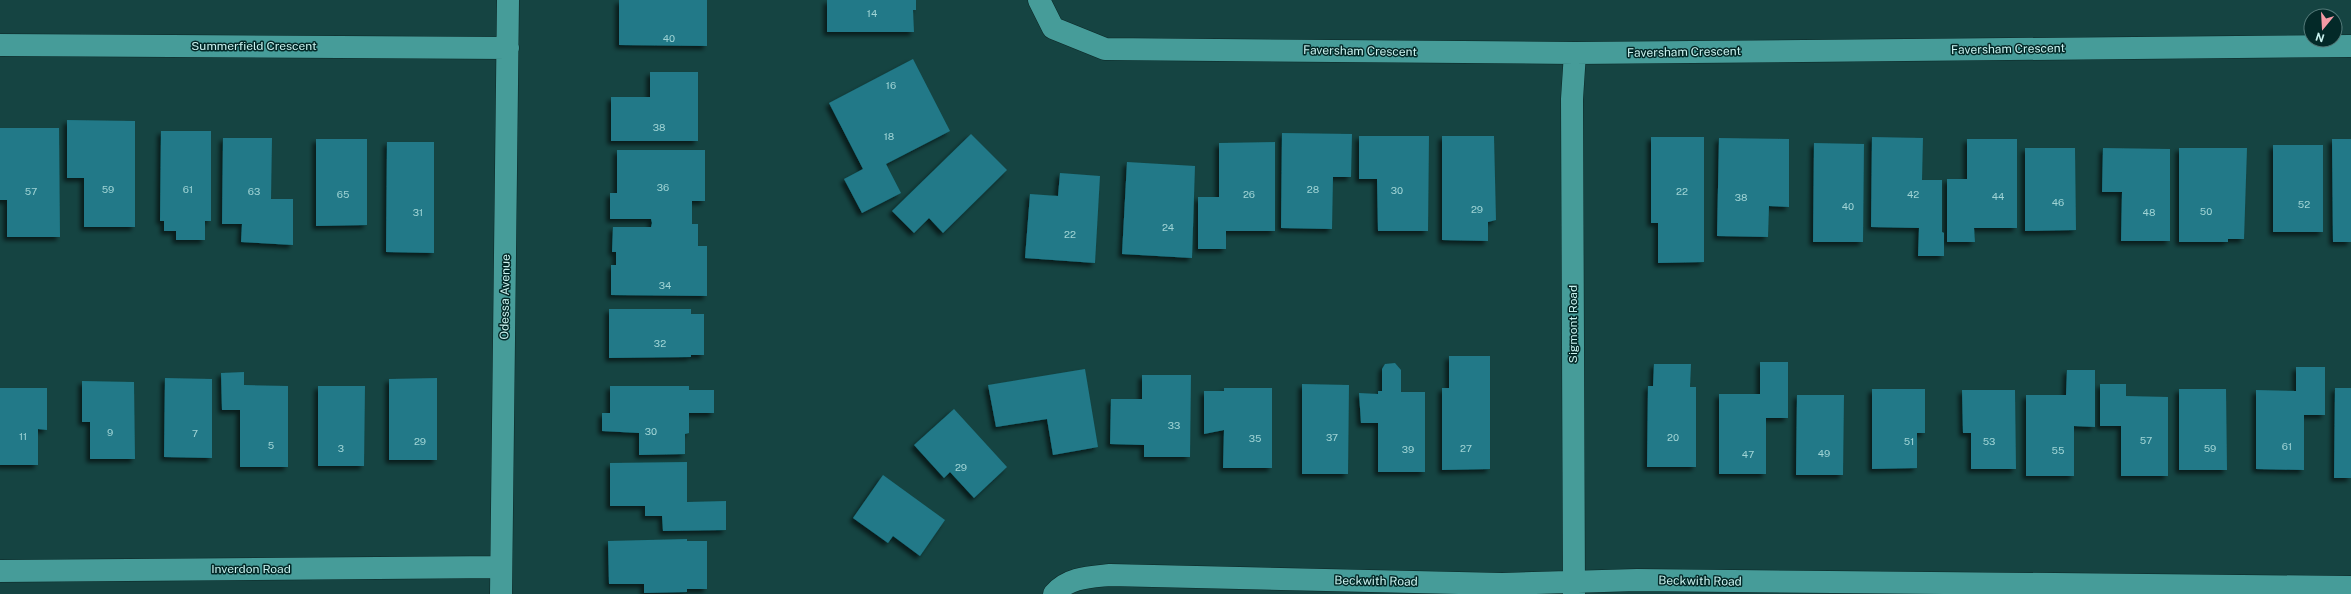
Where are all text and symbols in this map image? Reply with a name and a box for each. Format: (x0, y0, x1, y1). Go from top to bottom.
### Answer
house number: 14 (867, 7, 877, 19)
north arrow (2303, 8, 2343, 48)
text: N (2314, 30, 2326, 45)
house number: 40 (663, 32, 675, 44)
street label: Summerfield Crescent (191, 39, 317, 53)
street label: Faversham Crescent (1951, 41, 2065, 57)
street label: Faversham Crescent (1303, 43, 1417, 59)
street label: Faversham Crescent (1627, 44, 1741, 60)
house number: 16 (886, 79, 896, 91)
house number: 38 (653, 121, 665, 133)
house number: 18 (884, 130, 894, 142)
house number: 36 (657, 181, 669, 193)
house number: 59 (102, 183, 114, 195)
house number: 61 (183, 183, 193, 195)
house number: 28 (1307, 183, 1319, 195)
house number: 30 (1391, 184, 1403, 196)
house number: 57 (25, 185, 37, 197)
house number: 63 (248, 185, 260, 197)
house number: 22 (1676, 185, 1688, 197)
house number: 65 (337, 188, 349, 200)
house number: 26 (1243, 188, 1255, 200)
house number: 42 (1907, 188, 1919, 200)
house number: 44 (1992, 190, 2004, 202)
house number: 38 (1735, 191, 1747, 203)
house number: 46 (2052, 196, 2064, 208)
house number: 52 (2298, 198, 2310, 210)
house number: 40 (1842, 200, 1854, 212)
house number: 29 (1471, 203, 1483, 215)
house number: 50 (2200, 205, 2212, 217)
house number: 31 (413, 206, 423, 218)
house number: 48 (2143, 206, 2155, 218)
house number: 24 (1162, 221, 1174, 233)
house number: 22 (1064, 228, 1076, 240)
street label: Odessa Avenue (497, 254, 513, 340)
house number: 34 (659, 279, 671, 291)
street label: Sigmont Road (1566, 285, 1580, 363)
house number: 32 (654, 337, 666, 349)
house number: 33 (1168, 419, 1180, 431)
house number: 30 (645, 425, 657, 437)
house number: 9 (107, 426, 113, 438)
house number: 7 (192, 427, 198, 439)
house number: 11 (19, 430, 27, 442)
house number: 37 (1326, 431, 1338, 443)
house number: 20 (1667, 431, 1679, 443)
house number: 35 (1249, 432, 1261, 444)
house number: 57 (2140, 434, 2152, 446)
house number: 29 (414, 435, 426, 447)
house number: 51 (1904, 435, 1914, 447)
house number: 53 (1983, 435, 1995, 447)
house number: 5 (268, 439, 274, 451)
house number: 61 (2282, 440, 2292, 452)
house number: 3 (338, 442, 344, 454)
house number: 27 (1460, 442, 1472, 454)
house number: 59 (2204, 442, 2216, 454)
house number: 39 (1402, 443, 1414, 455)
house number: 55 (2052, 444, 2064, 456)
house number: 49 (1818, 447, 1830, 459)
house number: 47 (1742, 448, 1754, 460)
house number: 29 (955, 461, 967, 473)
street label: Inverdon Road (211, 562, 291, 576)
street label: Beckwith Road (1334, 573, 1418, 589)
street label: Beckwith Road (1658, 573, 1742, 589)

